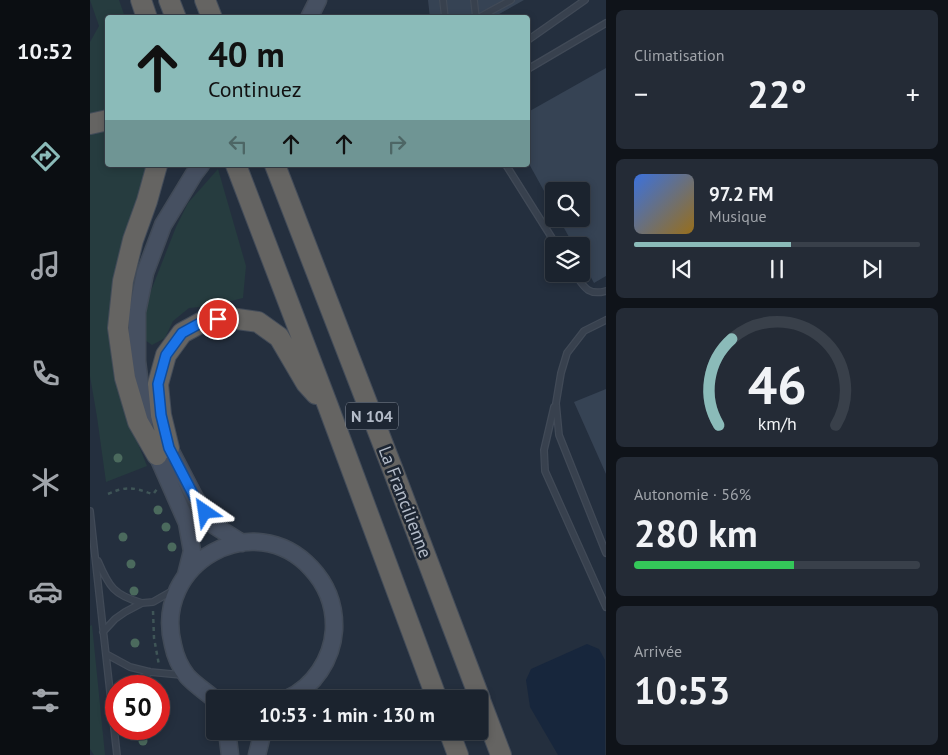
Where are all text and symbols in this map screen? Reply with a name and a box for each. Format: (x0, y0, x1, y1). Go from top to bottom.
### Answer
text: 40 m (208, 31, 285, 77)
icon: ahead (125, 35, 190, 100)
text: 10:52 (17, 37, 73, 65)
text: Climatisation (634, 45, 724, 65)
text: 22° (747, 69, 807, 118)
text: Continuez (208, 75, 302, 103)
text: − (634, 75, 648, 112)
text: + (906, 75, 920, 112)
icon: left (224, 130, 252, 158)
icon: ahead (277, 130, 305, 158)
icon: ahead (330, 130, 358, 158)
icon: right (383, 130, 411, 158)
icon: directions (28, 139, 63, 174)
map controls (545, 182, 590, 282)
button: search (545, 182, 590, 227)
text: 97.2 FM (709, 182, 773, 206)
text: Musique (709, 206, 767, 226)
button: layers (545, 237, 590, 282)
icon: music (28, 248, 63, 283)
icon: previous (668, 255, 696, 283)
icon: pause (763, 255, 791, 283)
icon: next (858, 255, 886, 283)
pin (197, 298, 239, 340)
icon: arrive (204, 305, 232, 333)
text: 46 (748, 351, 806, 418)
icon: phone (28, 356, 63, 391)
road number: N 104 (346, 402, 398, 430)
text: km/h (757, 412, 797, 435)
street label: La Francilienne (374, 443, 437, 561)
icon: climate (28, 465, 63, 500)
text: Autonomie · 56% (634, 484, 751, 504)
position arrow (178, 485, 230, 537)
text: 280 km (634, 508, 758, 557)
icon: car (28, 574, 63, 609)
text: Arrivée (634, 641, 682, 661)
text: 10:53 (634, 665, 730, 714)
speed limit sign: 50 (105, 675, 170, 740)
icon: filters (28, 683, 63, 718)
text: 10:53 · 1 min · 130 m (259, 703, 435, 727)

